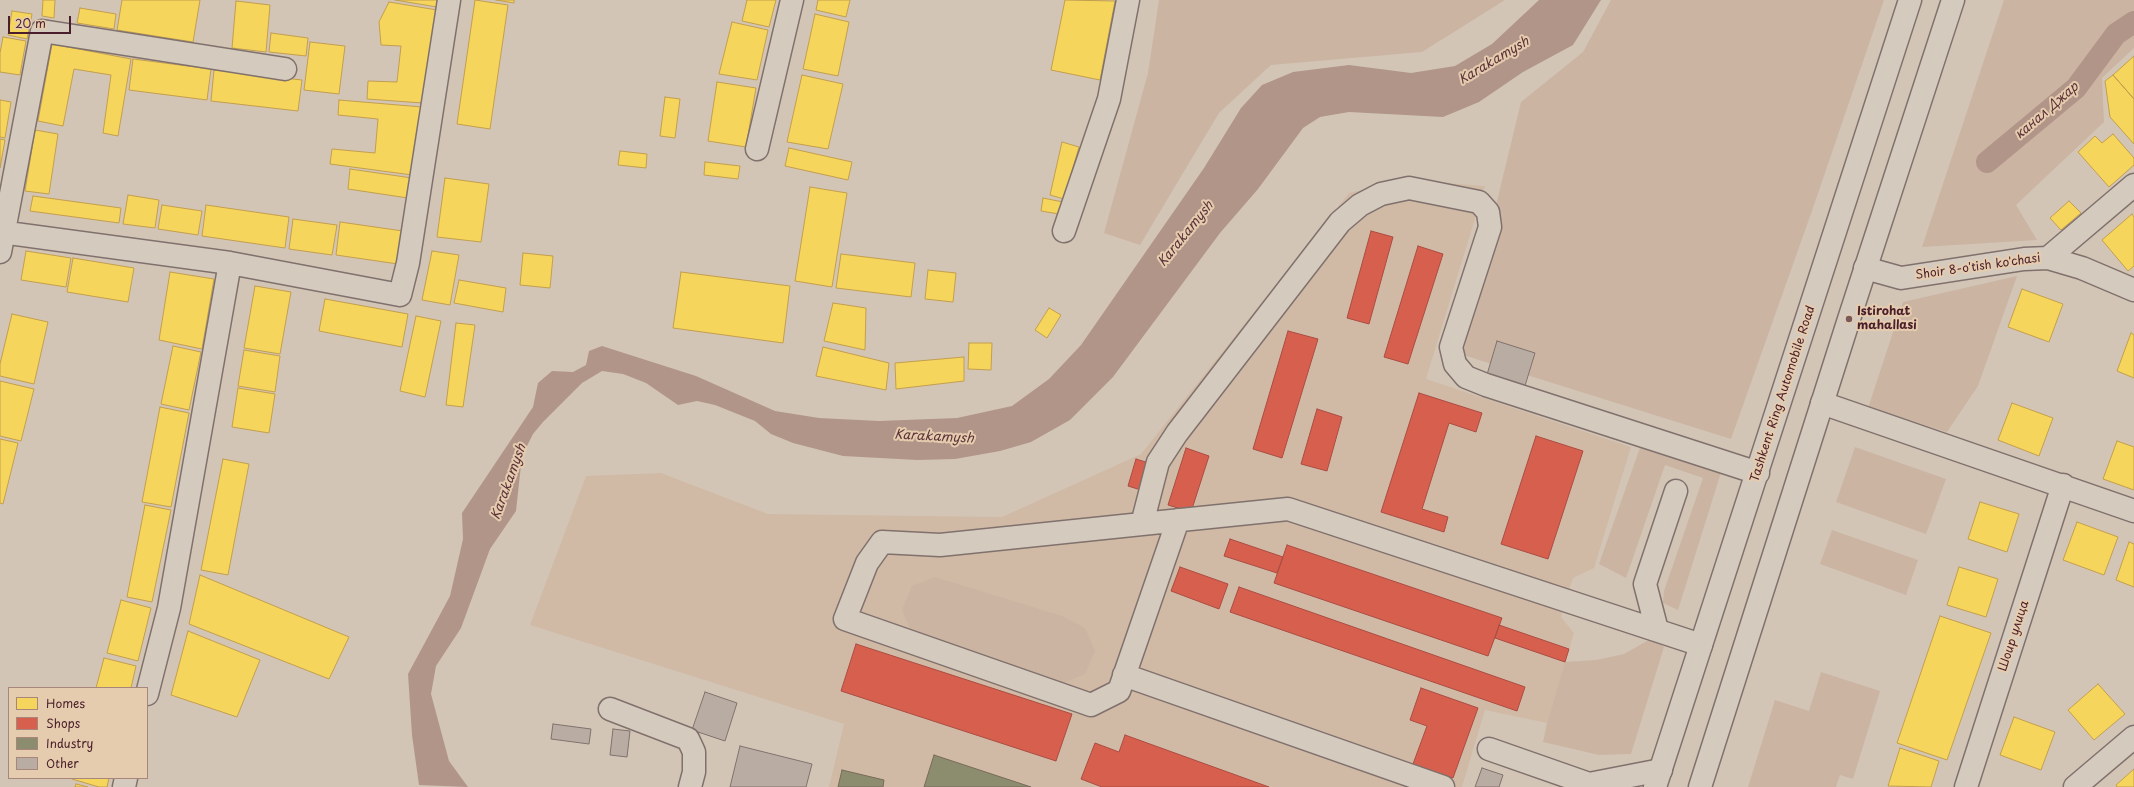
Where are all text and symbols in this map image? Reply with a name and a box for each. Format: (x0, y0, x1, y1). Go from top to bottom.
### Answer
scale bar (10, 8, 73, 34)
text: 20 m (15, 14, 46, 32)
water label: Karakamysh (1456, 34, 1532, 88)
water label: канал Джар (2012, 79, 2082, 143)
water label: Karakamysh (1155, 198, 1217, 270)
street label: Shoir 8-o'tish ko'chasi (1915, 251, 2041, 283)
street label: Tashkent Ring Automobile Road (1748, 304, 1818, 484)
place label: Istirohat mahallasi (1857, 305, 1917, 333)
marker: Istirohat mahallasi (1844, 314, 1854, 324)
water label: Karakamysh (894, 427, 974, 447)
water label: Karakamysh (488, 442, 530, 522)
street label: Шоир улица (1996, 599, 2032, 673)
legend (8, 687, 148, 779)
text: Homes (46, 694, 85, 712)
text: Shops (46, 714, 80, 732)
text: Industry (46, 734, 93, 752)
text: Other (46, 754, 79, 772)

